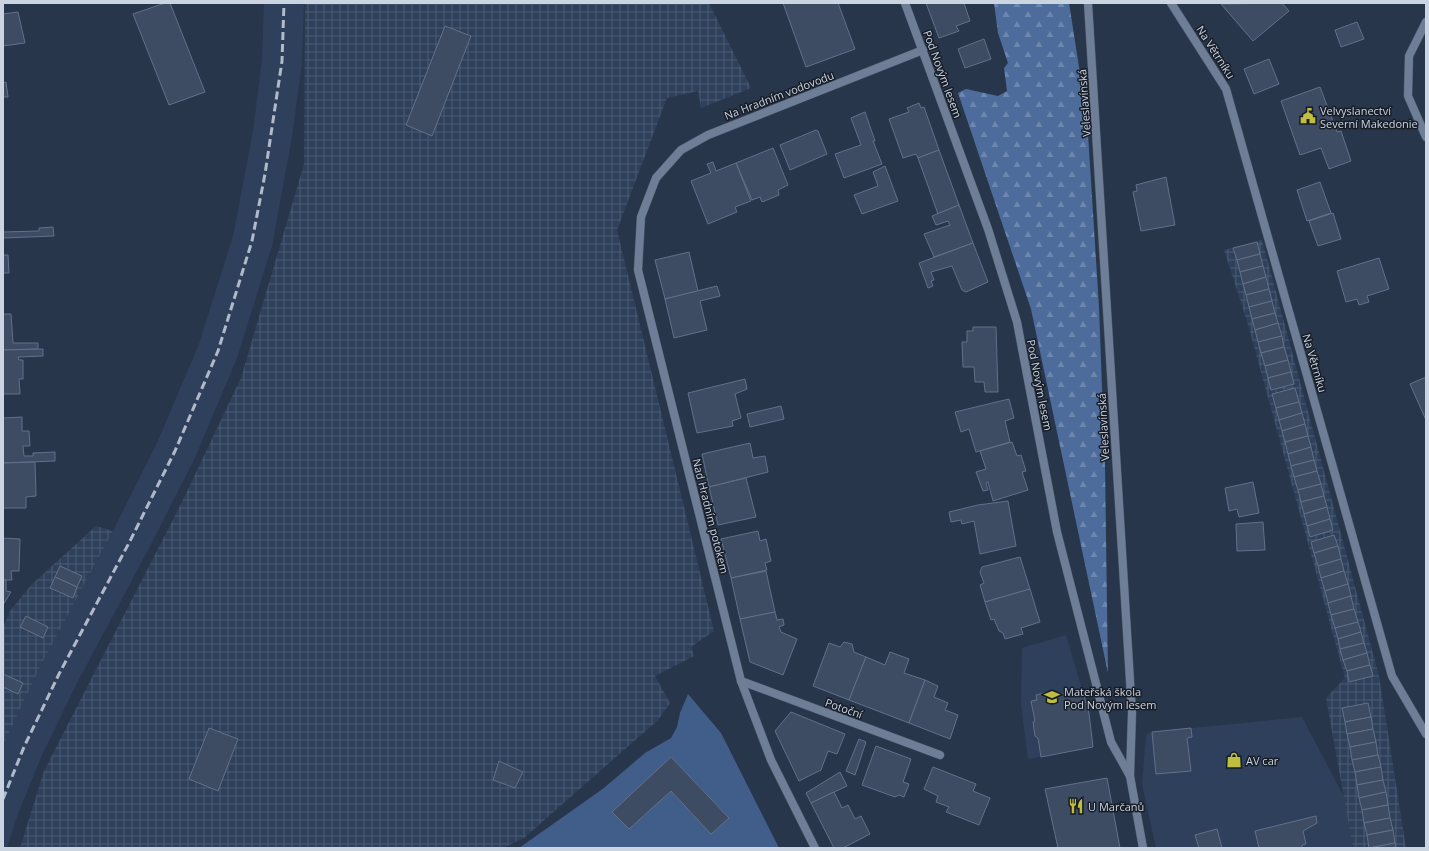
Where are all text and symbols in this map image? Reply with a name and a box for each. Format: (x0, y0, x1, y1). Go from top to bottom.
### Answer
street label: Na Větrníku (1193, 23, 1239, 81)
street label: Pod Novým lesem (920, 28, 966, 120)
street label: Na Hradním vodovodu (722, 67, 836, 123)
street label: Veleslavínská (1074, 69, 1094, 137)
place label: Velvyslanectví Severní Makedonie (1320, 103, 1418, 131)
public building icon: Velvyslanectví Severní Makedonie (1299, 107, 1317, 125)
street label: Na Větrníku (1299, 332, 1331, 394)
street label: Pod Novým lesem (1024, 338, 1056, 432)
street label: Veleslavínská (1094, 393, 1112, 461)
street label: Nad Hradním potokem (689, 457, 733, 575)
place label: Mateřská škola Pod Novým lesem (1064, 684, 1156, 712)
school or university icon: Mateřská škola Pod Novým lesem (1043, 688, 1061, 706)
street label: Potoční (823, 694, 865, 722)
shop icon: AV car (1225, 751, 1243, 769)
place label: AV car (1246, 753, 1279, 768)
restaurant icon: U Marčanů (1067, 797, 1085, 815)
place label: U Marčanů (1088, 799, 1144, 814)

